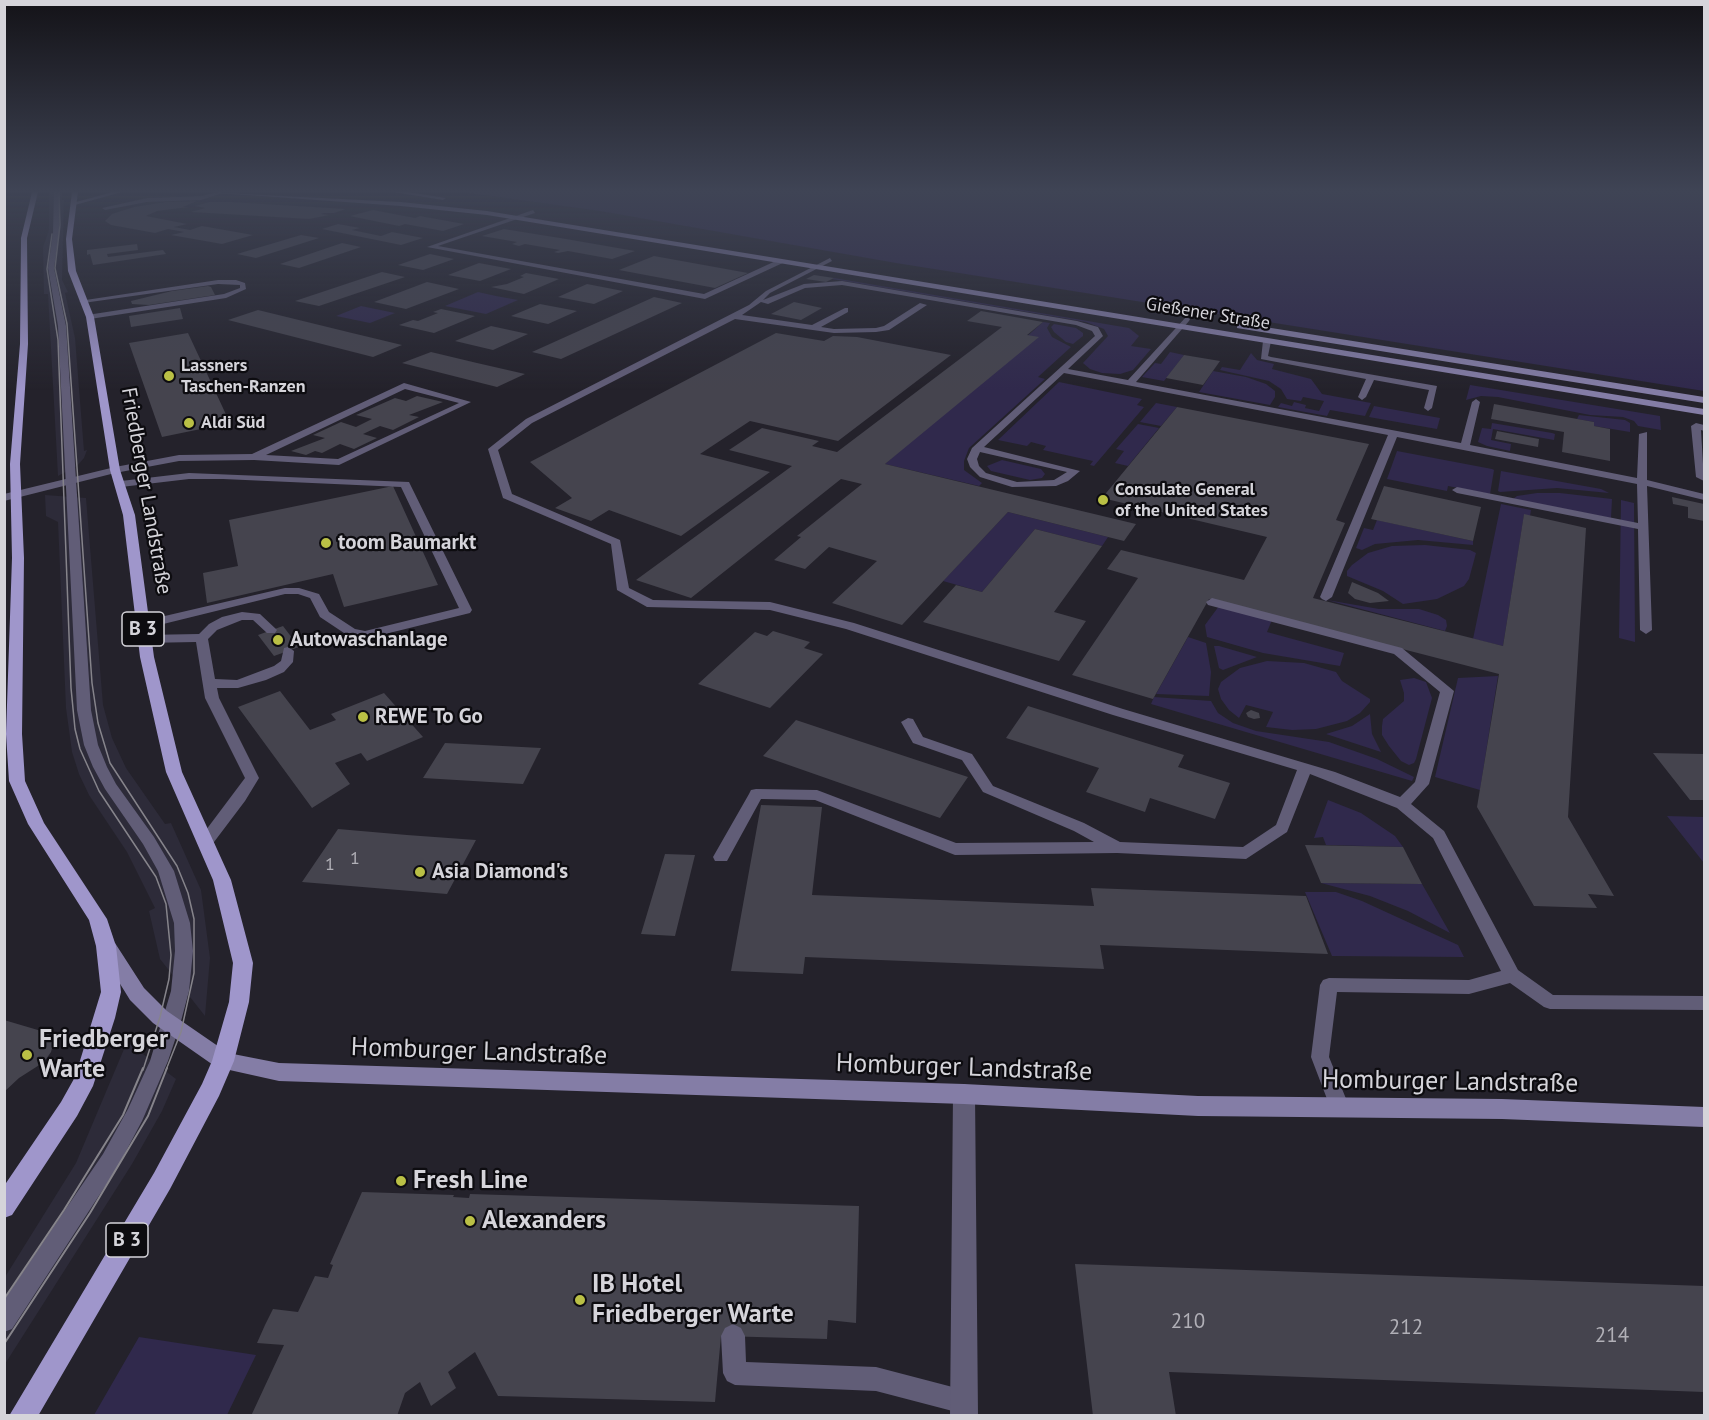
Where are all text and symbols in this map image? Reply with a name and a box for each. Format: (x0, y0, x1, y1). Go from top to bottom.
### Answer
street label: Gießener Straße (1144, 294, 1272, 334)
place label: Lassners Taschen-Ranzen (181, 355, 306, 398)
marker: Lassners Taschen-Ranzen (162, 369, 176, 383)
street label: Friedberger Landstraße (115, 386, 177, 596)
place label: Aldi Süd (201, 412, 265, 434)
marker: Aldi Süd (182, 416, 196, 430)
place label: Consulate General of the United States (1115, 479, 1268, 522)
marker: Consulate General of the United States (1096, 493, 1110, 507)
place label: toom Baumarkt (338, 530, 476, 556)
marker: toom Baumarkt (319, 536, 333, 550)
road number: B 3 (122, 612, 164, 646)
place label: Autowaschanlage (290, 627, 448, 653)
marker: Autowaschanlage (271, 633, 285, 647)
place label: REWE To Go (375, 704, 483, 730)
marker: REWE To Go (356, 710, 370, 724)
house number: 1 (350, 848, 360, 870)
house number: 1 (325, 854, 335, 876)
place label: Asia Diamond's (432, 859, 568, 885)
marker: Asia Diamond's (413, 865, 427, 879)
place label: Friedberger Warte (39, 1024, 168, 1086)
street label: Homburger Landstraße (350, 1032, 608, 1072)
marker: Friedberger Warte (20, 1048, 34, 1062)
street label: Homburger Landstraße (835, 1048, 1093, 1088)
street label: Homburger Landstraße (1322, 1064, 1578, 1100)
place label: Fresh Line (413, 1165, 528, 1197)
marker: Fresh Line (394, 1174, 408, 1188)
place label: Alexanders (482, 1205, 606, 1237)
marker: Alexanders (463, 1214, 477, 1228)
road number: B 3 (106, 1223, 148, 1257)
place label: IB Hotel Friedberger Warte (592, 1269, 794, 1330)
marker: IB Hotel Friedberger Warte (573, 1293, 587, 1307)
house number: 210 (1171, 1309, 1205, 1335)
house number: 212 (1389, 1315, 1423, 1341)
house number: 214 (1595, 1323, 1629, 1349)

